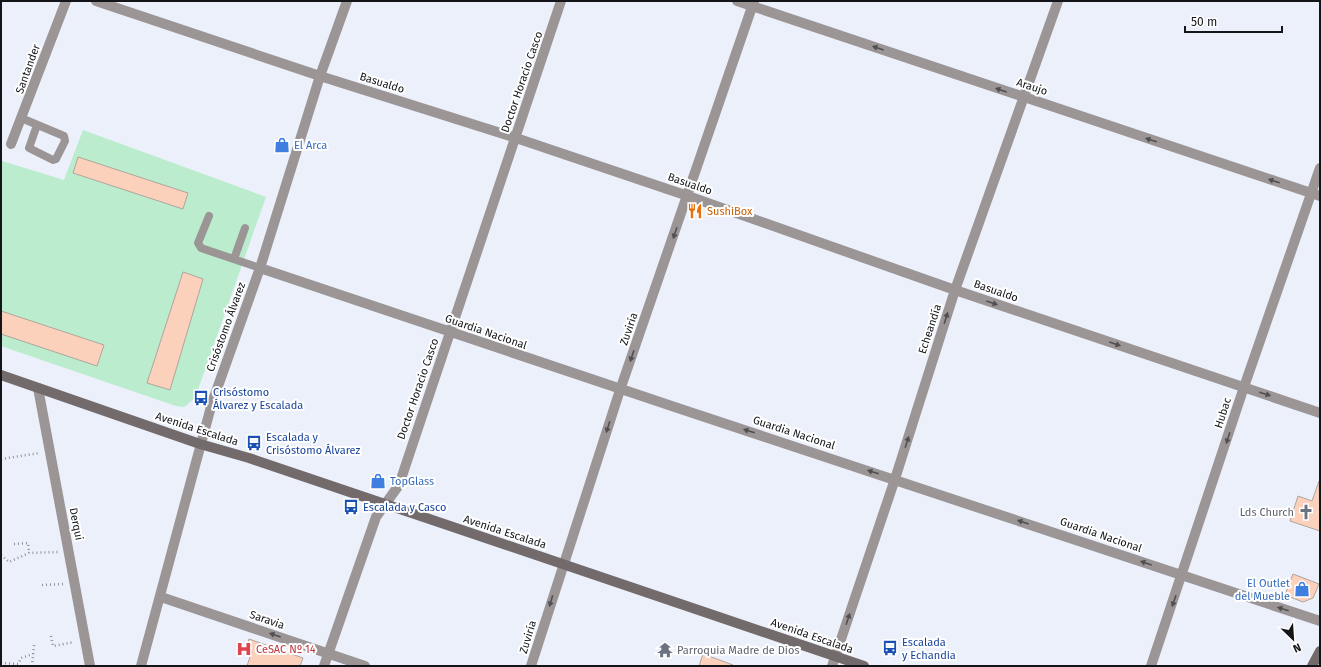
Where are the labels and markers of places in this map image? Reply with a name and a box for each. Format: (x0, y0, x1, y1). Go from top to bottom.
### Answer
shop icon: El Arca (273, 136, 291, 154)
place label: El Arca (294, 139, 327, 152)
restaurant icon: SushiBox (686, 202, 704, 220)
place label: SushiBox (707, 205, 753, 218)
place label: Crisóstomo Álvarez y Escalada (213, 386, 303, 412)
bus stop icon: Crisóstomo Álvarez y Escalada (192, 389, 210, 407)
place label: Escalada y Crisóstomo Álvarez (266, 431, 361, 457)
bus stop icon: Escalada y Crisóstomo Álvarez (245, 434, 263, 452)
shop icon: TopGlass (369, 472, 387, 490)
place label: TopGlass (390, 475, 434, 488)
bus stop icon: Escalada y Casco (342, 498, 360, 516)
place label: Escalada y Casco (363, 501, 446, 514)
church icon: Lds Church (1297, 503, 1315, 521)
place label: Lds Church (1240, 506, 1294, 519)
place label: El Outlet del Mueble (1235, 577, 1290, 603)
shop icon: El Outlet del Mueble (1293, 580, 1311, 598)
place label: Escalada y Echandia (902, 636, 956, 662)
bus stop icon: Escalada y Echandia (881, 639, 899, 657)
hospital icon: CeSAC Nº 14 (235, 640, 253, 658)
temple icon: Parroquia Madre de Dios (656, 641, 674, 659)
place label: CeSAC Nº 14 (256, 643, 316, 656)
place label: Parroquia Madre de Dios (677, 644, 800, 657)

